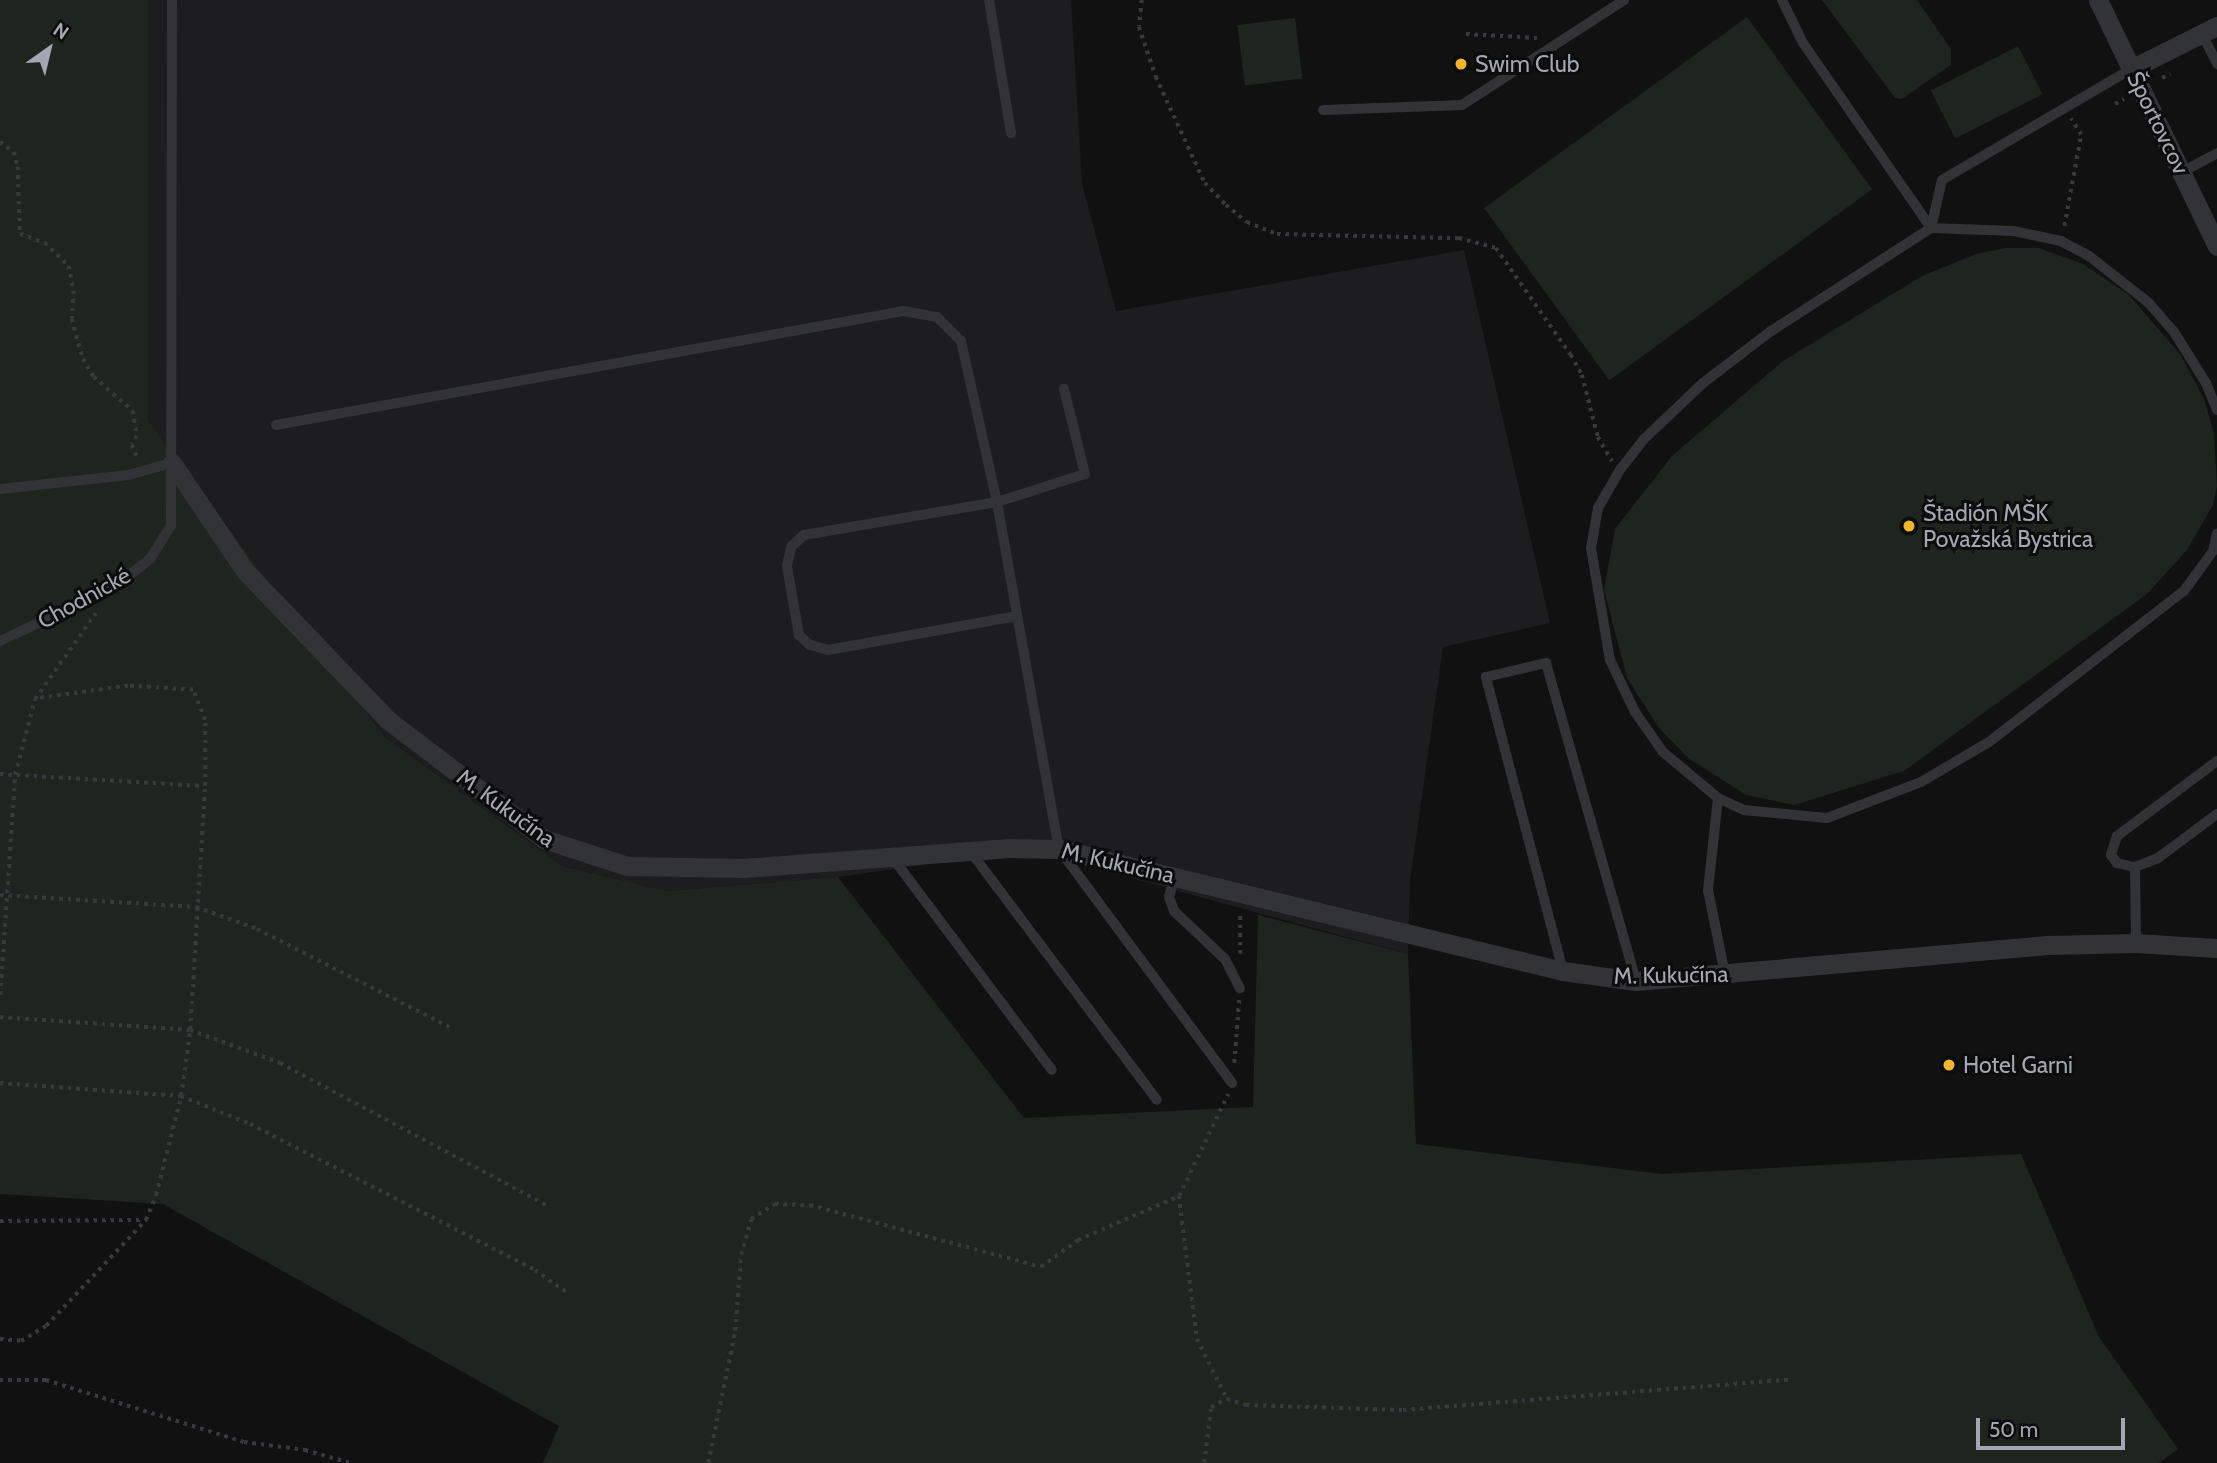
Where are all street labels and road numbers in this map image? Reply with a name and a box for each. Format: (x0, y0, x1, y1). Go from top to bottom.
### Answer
street label: Športovcov (2121, 67, 2195, 179)
street label: Chodnické (33, 561, 135, 635)
street label: M. Kukučína (451, 763, 561, 853)
street label: M. Kukučína (1059, 837, 1177, 889)
street label: M. Kukučína (1613, 960, 1729, 990)

